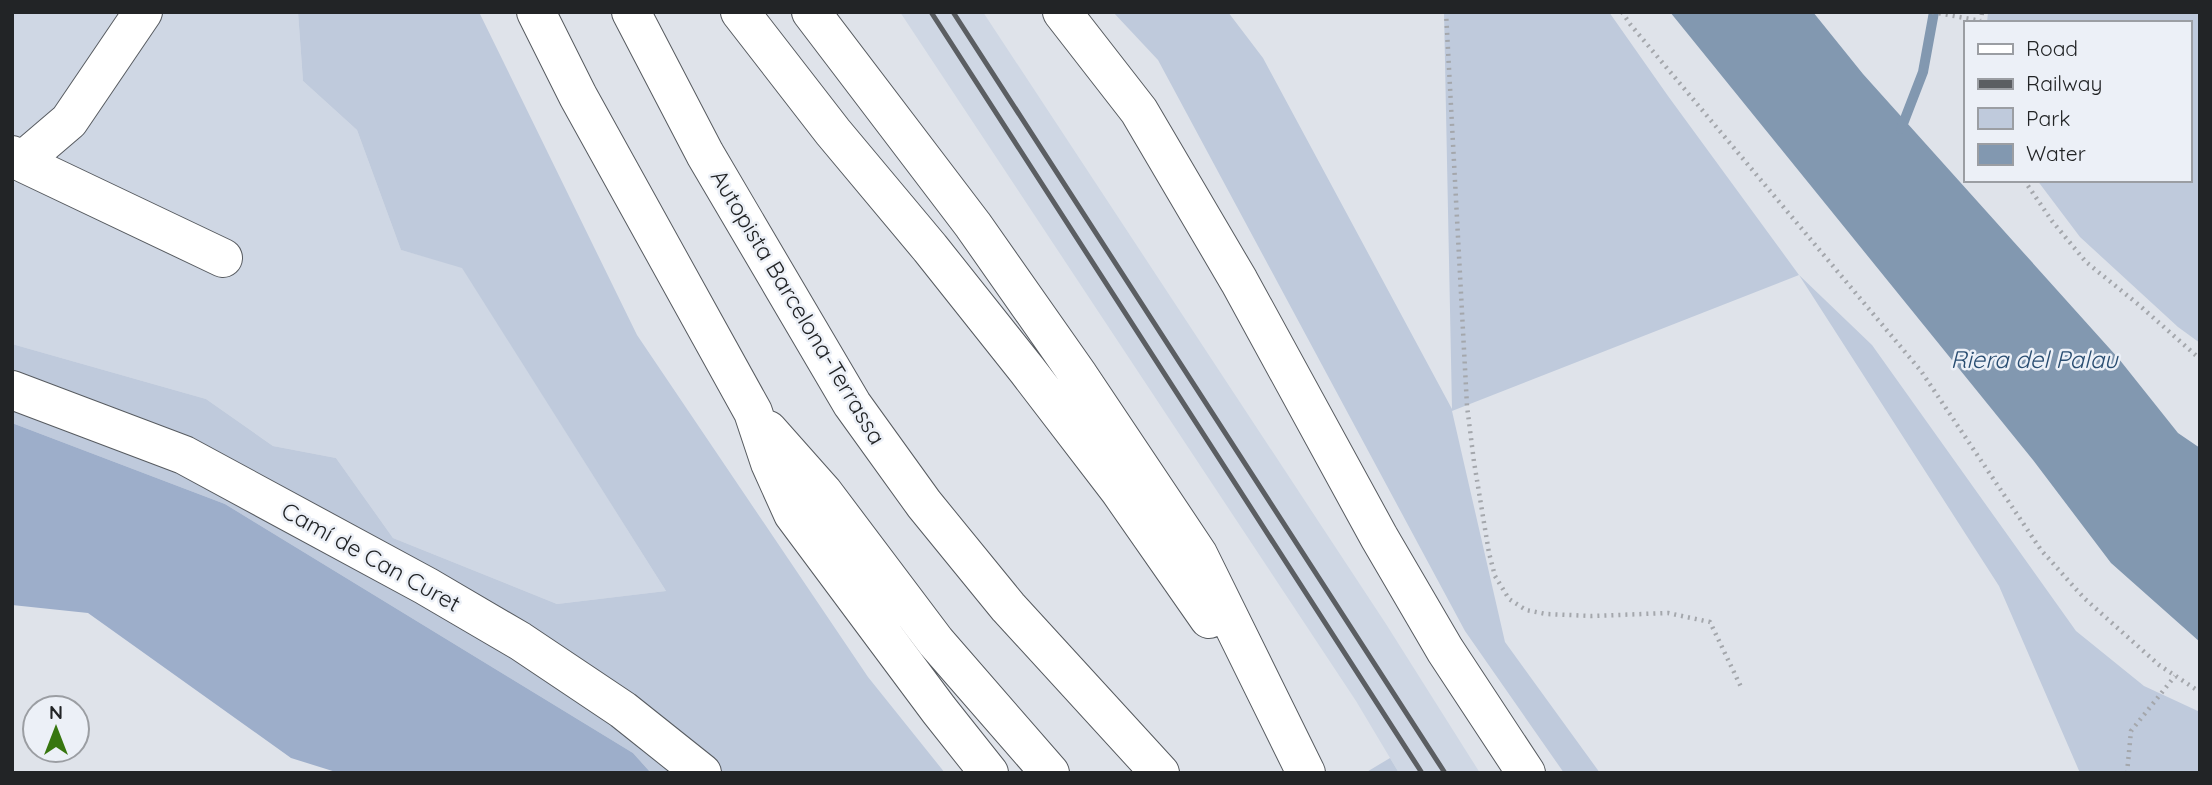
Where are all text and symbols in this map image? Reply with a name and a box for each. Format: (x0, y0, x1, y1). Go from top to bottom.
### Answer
legend (1964, 21, 2191, 182)
text: Road (2026, 35, 2078, 61)
text: Railway (2026, 70, 2102, 96)
text: Park (2026, 105, 2070, 131)
text: Water (2026, 140, 2086, 166)
street label: Autopista Barcelona-Terrassa (705, 164, 892, 449)
water label: Riera del Palau (1950, 344, 2119, 374)
street label: Camí de Can Curet (277, 495, 466, 618)
north arrow (21, 694, 91, 764)
text: N (49, 700, 63, 724)

